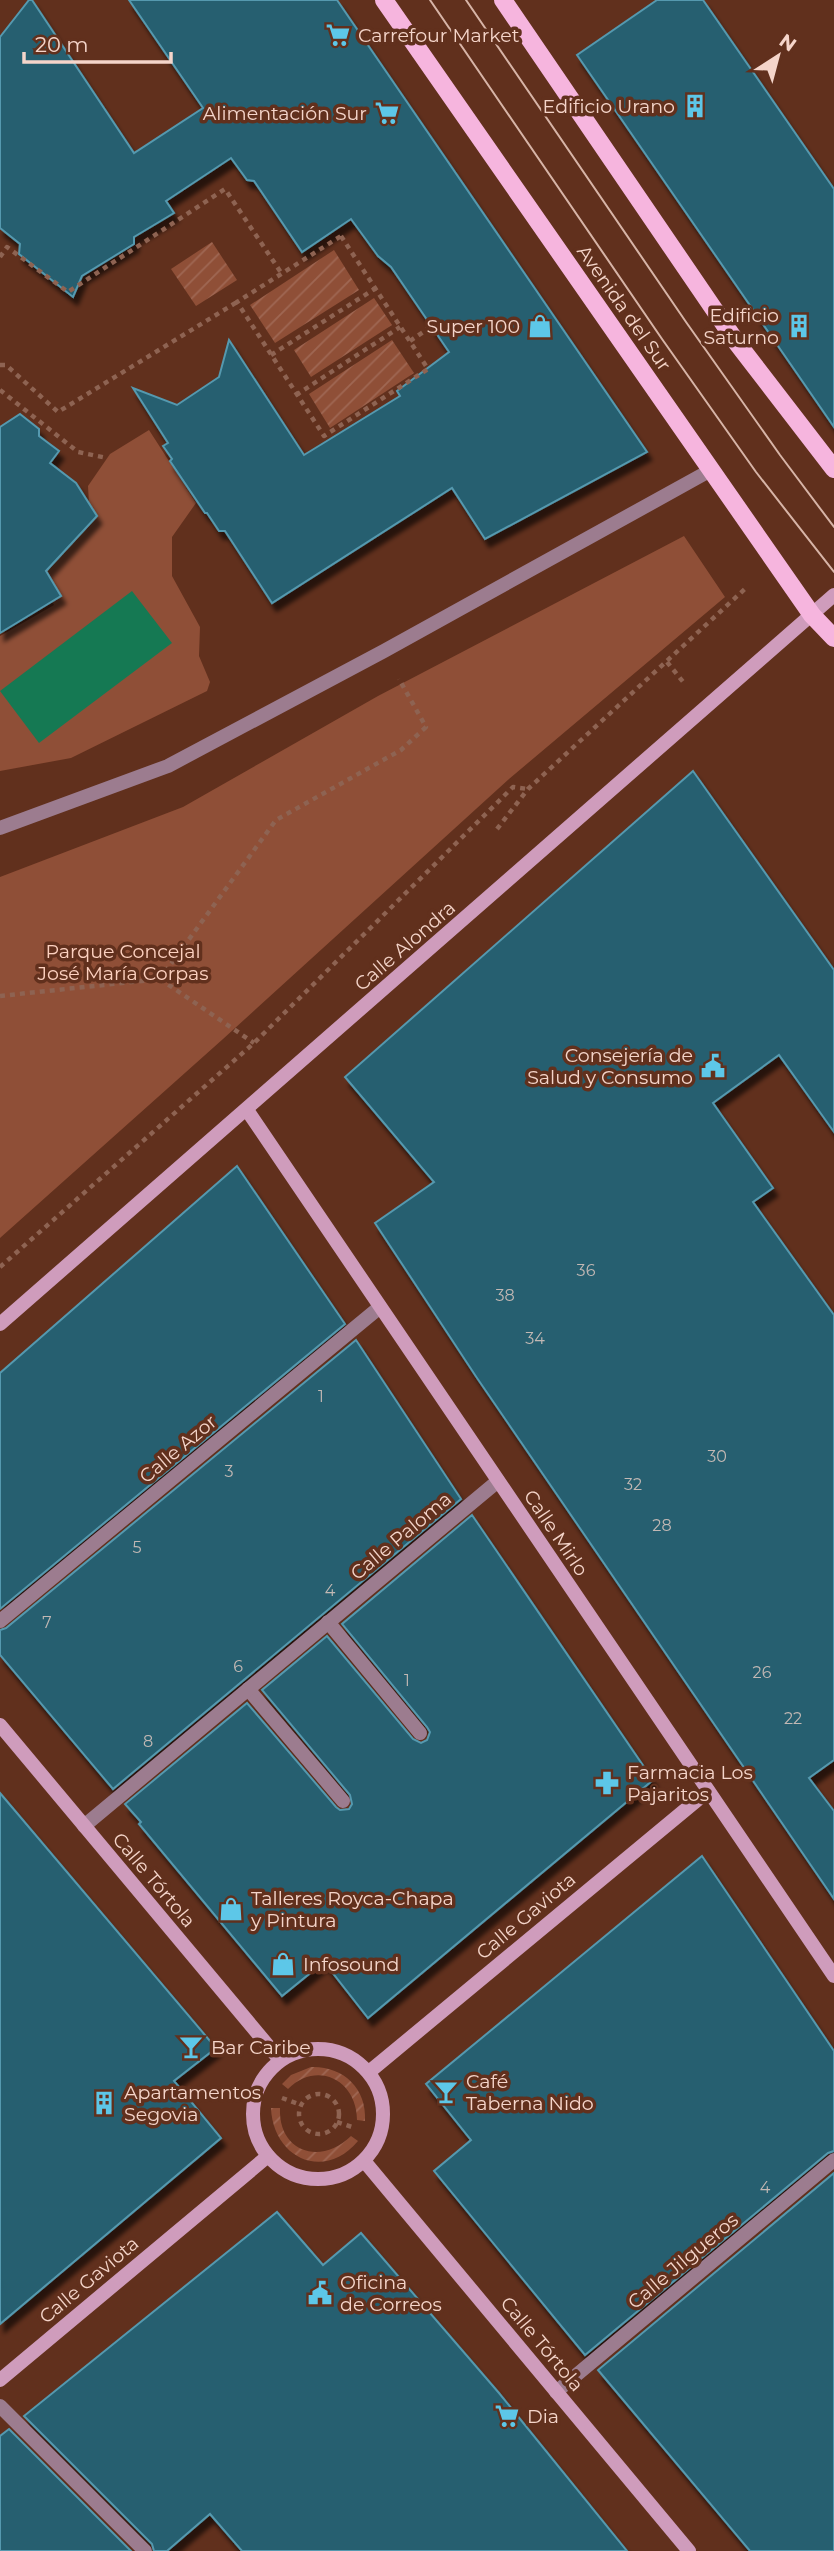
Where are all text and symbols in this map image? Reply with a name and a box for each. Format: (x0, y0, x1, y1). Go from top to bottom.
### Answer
scale bar (24, 21, 172, 65)
supermarket icon: Carrefour Market (324, 21, 352, 49)
north arrow (743, 21, 813, 91)
place label: Carrefour Market (358, 24, 520, 47)
text: N (775, 29, 801, 56)
text: 20 m (35, 32, 89, 57)
building icon: Edificio Urano (681, 92, 709, 120)
place label: Edificio Urano (543, 95, 675, 118)
supermarket icon: Alimentación Sur (373, 99, 401, 127)
place label: Alimentación Sur (203, 102, 367, 125)
street label: Avenida del Sur (572, 241, 676, 375)
place label: Edificio Saturno (703, 304, 779, 349)
shop icon: Super 100 (526, 312, 554, 340)
building icon: Edificio Saturno (785, 312, 813, 340)
place label: Super 100 (427, 315, 520, 338)
street label: Calle Alondra (350, 896, 460, 996)
park label: Parque Concejal José María Corpas (36, 940, 209, 985)
place label: Consejería de Salud y Consumo (527, 1044, 693, 1089)
public building icon: Consejería de Salud y Consumo (699, 1052, 727, 1080)
house number: 36 (577, 1261, 596, 1280)
house number: 38 (495, 1286, 515, 1305)
house number: 34 (525, 1329, 545, 1348)
house number: 1 (318, 1387, 324, 1406)
street label: Calle Azor (135, 1410, 221, 1488)
house number: 30 (707, 1447, 727, 1466)
house number: 3 (224, 1462, 234, 1481)
house number: 32 (624, 1475, 642, 1494)
street label: Calle Mirlo (519, 1486, 593, 1581)
street label: Calle Paloma (346, 1487, 456, 1585)
house number: 28 (652, 1516, 672, 1535)
house number: 5 (132, 1538, 142, 1557)
house number: 4 (325, 1581, 336, 1600)
house number: 7 (42, 1613, 52, 1632)
house number: 6 (233, 1657, 243, 1676)
house number: 26 (753, 1663, 772, 1682)
house number: 1 (404, 1671, 410, 1690)
house number: 22 (784, 1709, 802, 1728)
house number: 8 (143, 1732, 153, 1751)
place label: Farmacia Los Pajaritos (627, 1761, 753, 1806)
pharmacy icon: Farmacia Los Pajaritos (593, 1769, 621, 1797)
street label: Calle Tórtola (108, 1828, 200, 1932)
street label: Calle Gaviota (472, 1868, 580, 1964)
place label: Talleres Royca-Chapa y Pintura (250, 1887, 454, 1932)
shop icon: Talleres Royca-Chapa y Pintura (217, 1895, 245, 1923)
shop icon: Infosound (269, 1950, 297, 1978)
place label: Infosound (303, 1953, 399, 1976)
bar icon: Bar Caribe (177, 2033, 205, 2061)
place label: Bar Caribe (211, 2036, 311, 2059)
place label: Café Taberna Nido (466, 2070, 594, 2115)
bar icon: Café Taberna Nido (432, 2078, 460, 2106)
place label: Apartamentos Segovia (124, 2081, 261, 2126)
building icon: Apartamentos Segovia (90, 2089, 118, 2117)
house number: 4 (760, 2178, 771, 2197)
street label: Calle Jilgueros (623, 2208, 743, 2314)
street label: Calle Gaviota (35, 2232, 143, 2328)
place label: Oficina de Correos (340, 2271, 442, 2316)
public building icon: Oficina de Correos (306, 2279, 334, 2307)
street label: Calle Tórtola (496, 2292, 588, 2396)
supermarket icon: Dia (493, 2402, 521, 2430)
place label: Dia (527, 2405, 559, 2428)

